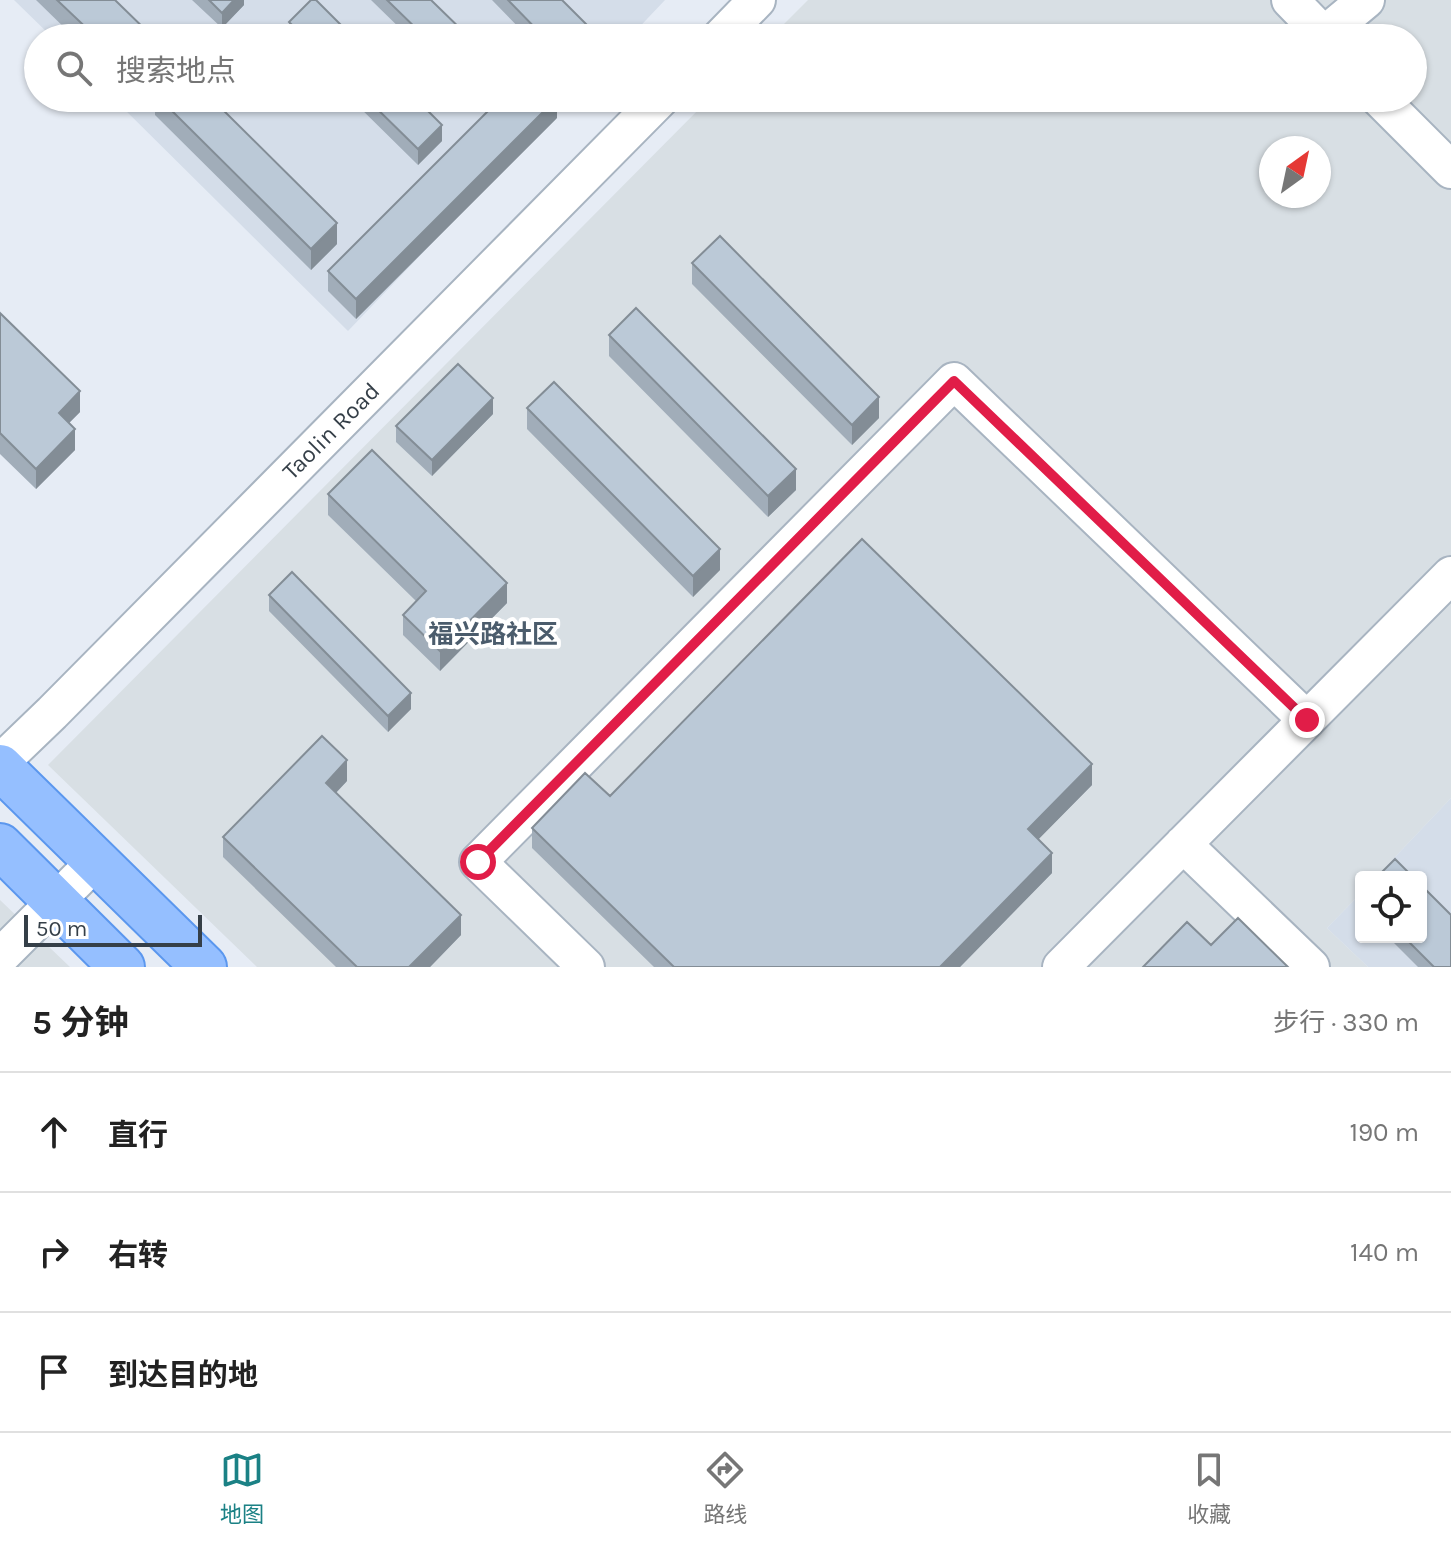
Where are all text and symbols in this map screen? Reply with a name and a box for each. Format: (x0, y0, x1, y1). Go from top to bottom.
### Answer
search box (24, 24, 1427, 112)
icon: search (52, 46, 96, 90)
text: 搜索地点 (116, 53, 236, 89)
north arrow (1259, 136, 1331, 208)
street label: Taolin Road (277, 377, 385, 485)
district label: 福兴路社区 (428, 619, 558, 650)
route end (1289, 702, 1325, 738)
route start (460, 844, 496, 880)
map controls (1355, 871, 1427, 943)
button: locate (1355, 871, 1427, 943)
scale bar (24, 911, 202, 947)
text: 50 m (36, 916, 87, 942)
text: 5 分钟 (32, 1003, 128, 1043)
text: 步行 · 330 m (1273, 1007, 1419, 1038)
icon: ahead (32, 1110, 76, 1154)
text: 直行 (108, 1117, 168, 1153)
text: 190 m (1349, 1117, 1419, 1148)
icon: right (32, 1230, 76, 1274)
text: 右转 (108, 1237, 168, 1273)
text: 140 m (1350, 1237, 1419, 1268)
icon: arrive (32, 1350, 76, 1394)
text: 到达目的地 (108, 1357, 258, 1393)
tab: 地图 (220, 1448, 264, 1528)
tab: 路线 (703, 1448, 747, 1528)
tab: 收藏 (1187, 1448, 1231, 1528)

